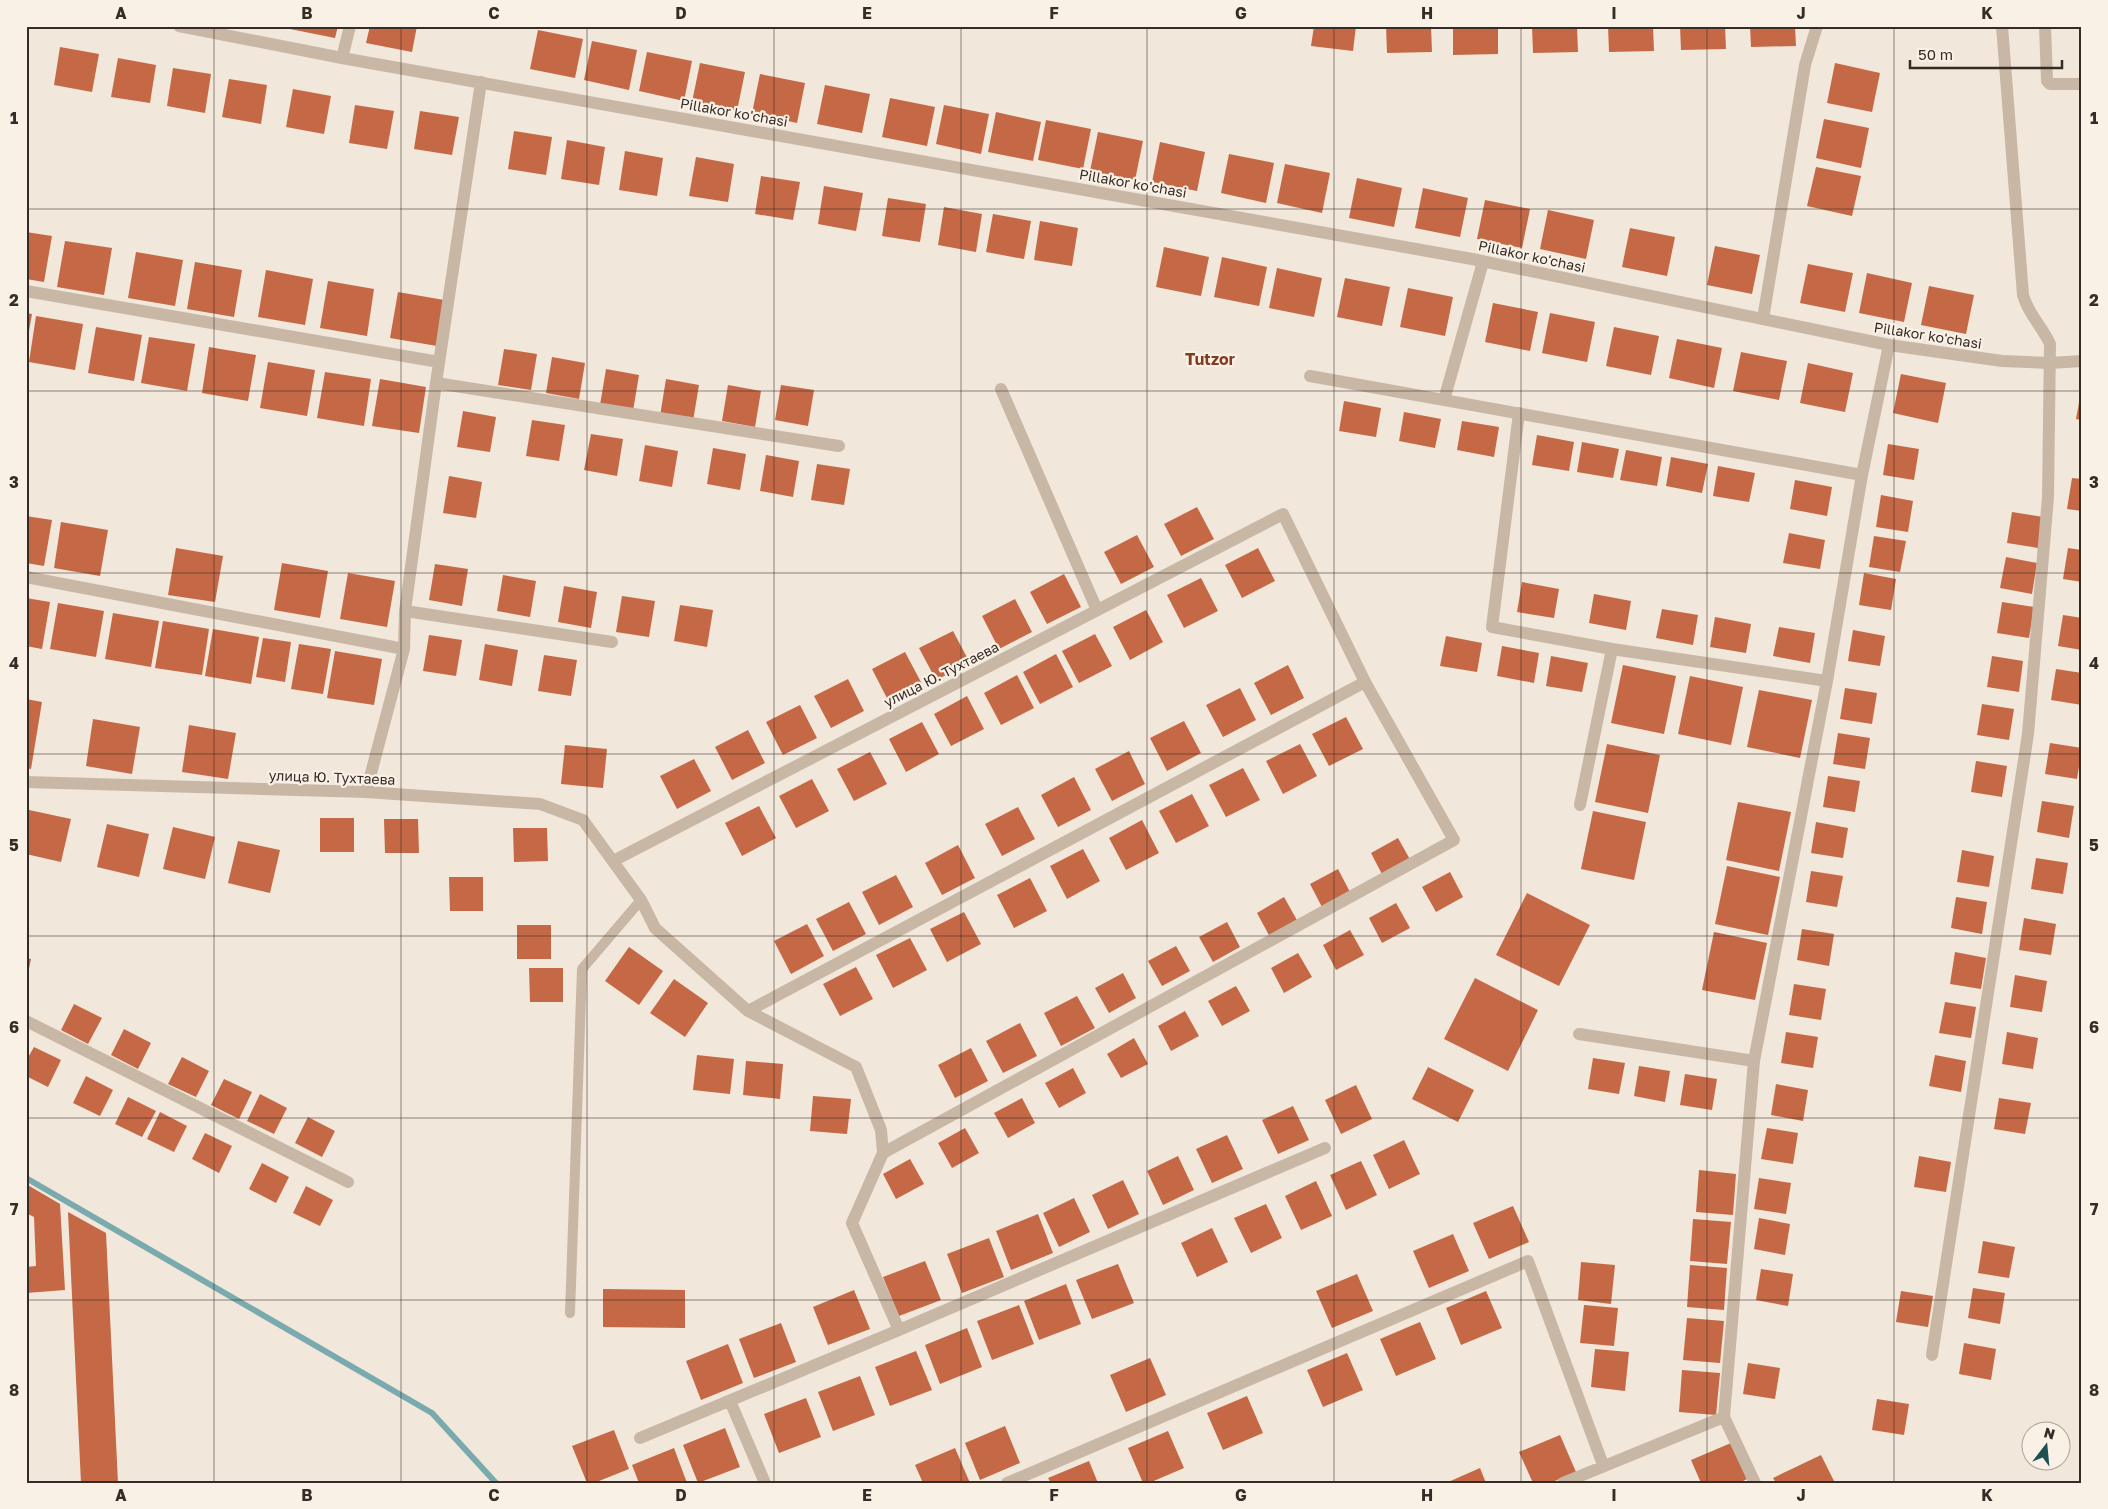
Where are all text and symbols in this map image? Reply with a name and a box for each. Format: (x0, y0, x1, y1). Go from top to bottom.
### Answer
text: A (115, 3, 127, 23)
text: B (301, 3, 313, 23)
text: C (488, 3, 500, 23)
text: D (675, 3, 687, 23)
text: E (862, 3, 872, 23)
text: F (1049, 3, 1059, 23)
text: G (1235, 3, 1247, 23)
text: H (1421, 3, 1433, 23)
text: I (1611, 3, 1617, 23)
text: J (1796, 3, 1806, 23)
text: K (1981, 3, 1993, 23)
scale bar (1910, 38, 2063, 70)
text: 50 m (1918, 45, 1953, 63)
street label: Pillakor ko'chasi (679, 94, 789, 130)
text: 1 (10, 108, 18, 128)
text: 1 (2090, 108, 2098, 128)
street label: Pillakor ko'chasi (1078, 165, 1188, 201)
street label: Pillakor ko'chasi (1477, 236, 1587, 276)
text: 2 (9, 290, 19, 310)
text: 2 (2089, 290, 2099, 310)
street label: Pillakor ko'chasi (1873, 318, 1983, 352)
district label: Tutzor (1185, 349, 1235, 369)
text: 3 (9, 472, 19, 492)
text: 3 (2089, 472, 2099, 492)
street label: улица Ю. Тухтаева (881, 638, 1001, 710)
text: 4 (9, 653, 19, 673)
text: 4 (2089, 653, 2099, 673)
street label: улица Ю. Тухтаева (268, 766, 396, 788)
text: 5 (9, 835, 19, 855)
text: 5 (2089, 835, 2099, 855)
text: 6 (9, 1017, 19, 1037)
text: 6 (2089, 1017, 2099, 1037)
text: 7 (10, 1199, 19, 1219)
text: 7 (2090, 1199, 2099, 1219)
text: 8 (9, 1380, 19, 1400)
text: 8 (2089, 1380, 2099, 1400)
north arrow (2020, 1422, 2070, 1472)
text: N (2042, 1423, 2057, 1443)
text: A (115, 1485, 127, 1505)
text: B (301, 1485, 313, 1505)
text: C (488, 1485, 500, 1505)
text: D (675, 1485, 687, 1505)
text: E (862, 1485, 872, 1505)
text: F (1049, 1485, 1059, 1505)
text: G (1235, 1485, 1247, 1505)
text: H (1421, 1485, 1433, 1505)
text: I (1611, 1485, 1617, 1505)
text: J (1796, 1485, 1806, 1505)
text: K (1981, 1485, 1993, 1505)

